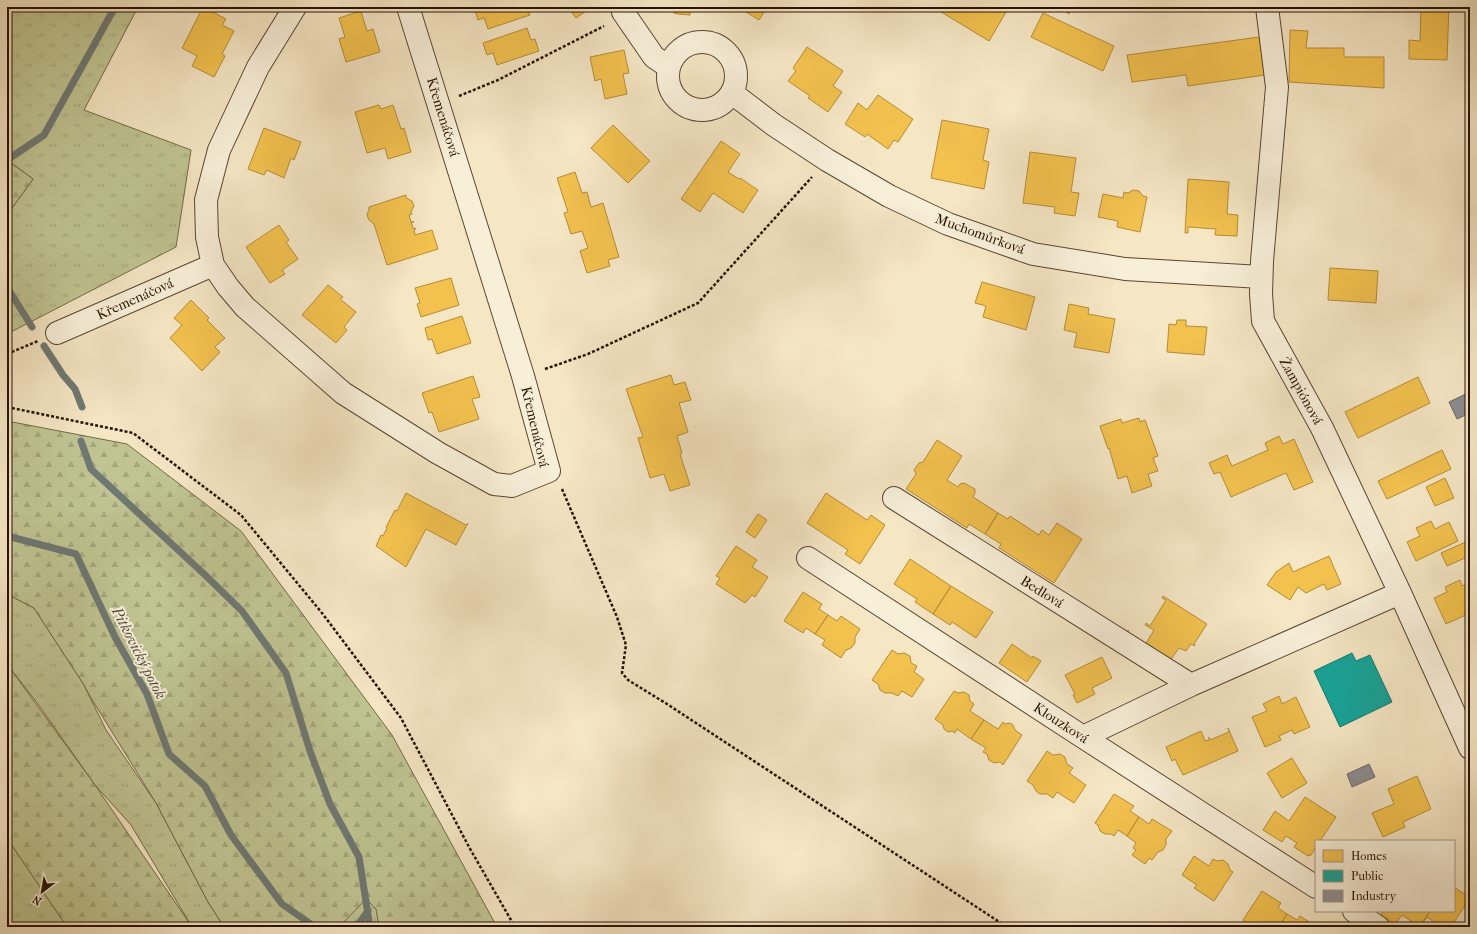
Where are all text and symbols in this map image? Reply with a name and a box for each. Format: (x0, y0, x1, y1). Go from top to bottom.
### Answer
street label: Křemenáčová (423, 75, 463, 159)
street label: Muchomůrková (933, 210, 1028, 258)
street label: Křemenáčová (94, 274, 177, 324)
street label: Žampiónová (1276, 354, 1328, 428)
street label: Křemenáčová (517, 385, 553, 470)
street label: Bedlová (1017, 572, 1067, 612)
water label: Pitkovický potok (108, 603, 170, 702)
street label: Klouzková (1030, 699, 1092, 747)
legend (1315, 840, 1455, 912)
text: Homes (1351, 849, 1387, 863)
text: Public (1351, 869, 1383, 883)
north arrow (22, 872, 62, 912)
text: Industry (1351, 889, 1397, 903)
text: N (30, 892, 44, 908)

